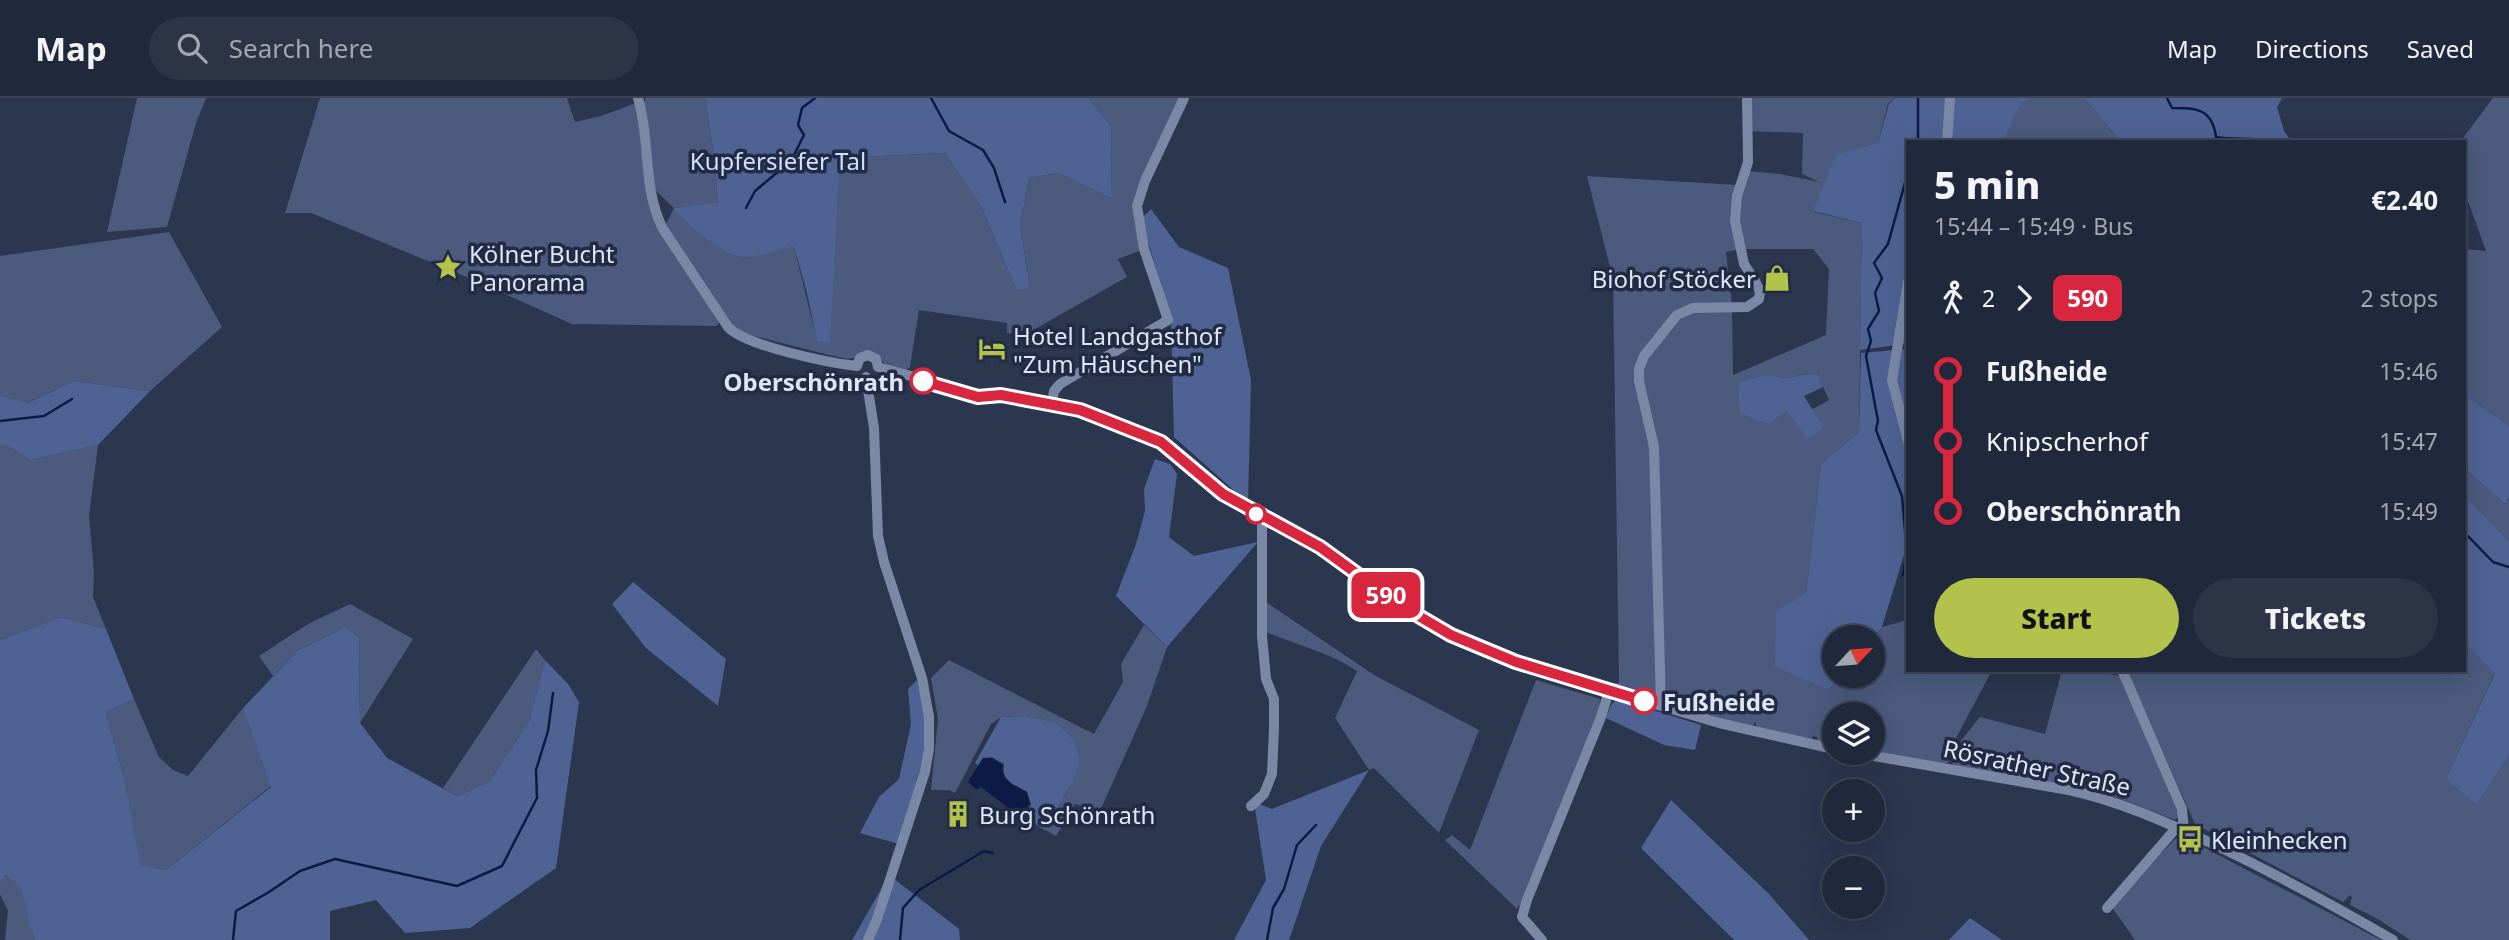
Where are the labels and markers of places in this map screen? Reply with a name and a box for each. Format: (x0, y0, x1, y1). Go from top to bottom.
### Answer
place label: Kölner Bucht Panorama (469, 237, 615, 298)
place icon: Kölner Bucht Panorama (433, 252, 463, 282)
place label: Biohof Stöcker (1592, 262, 1756, 295)
shop icon: Biohof Stöcker (1762, 263, 1792, 293)
place label: Hotel Landgasthof "Zum Häuschen" (1013, 319, 1223, 380)
hotel icon: Hotel Landgasthof "Zum Häuschen" (977, 334, 1007, 364)
place label: Oberschönrath (724, 365, 904, 398)
marker: Oberschönrath (910, 368, 936, 394)
unlabelled marker (1246, 504, 1266, 524)
place label: Fußheide (1663, 685, 1775, 718)
marker: Fußheide (1631, 688, 1657, 714)
place label: Burg Schönrath (979, 798, 1155, 831)
building icon: Burg Schönrath (943, 799, 973, 829)
place label: Kleinhecken (2211, 823, 2348, 856)
bus stop icon: Kleinhecken (2175, 824, 2205, 854)

